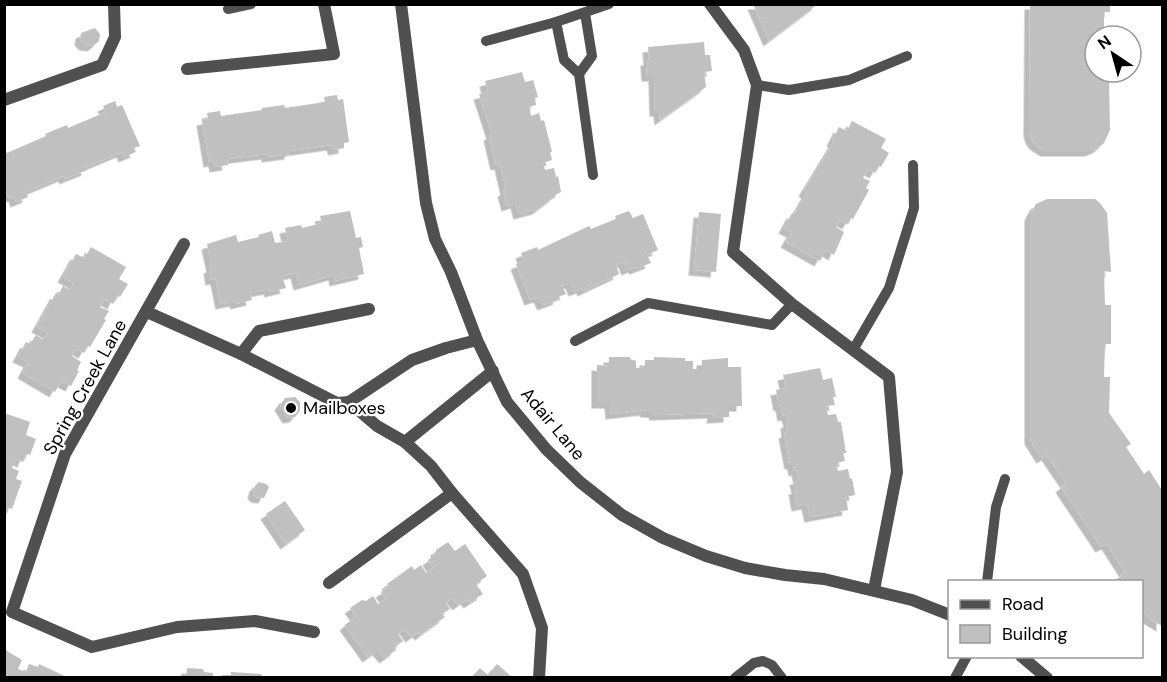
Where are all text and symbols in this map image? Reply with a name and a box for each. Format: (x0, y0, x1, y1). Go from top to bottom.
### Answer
north arrow (1083, 24, 1143, 84)
text: N (1094, 30, 1115, 54)
street label: Spring Creek Lane (38, 315, 132, 459)
street label: Adair Lane (515, 383, 591, 465)
place label: Mailboxes (303, 396, 386, 420)
marker: Mailboxes (284, 401, 298, 415)
legend (948, 580, 1143, 658)
text: Road (1002, 592, 1044, 616)
text: Building (1002, 622, 1067, 646)

